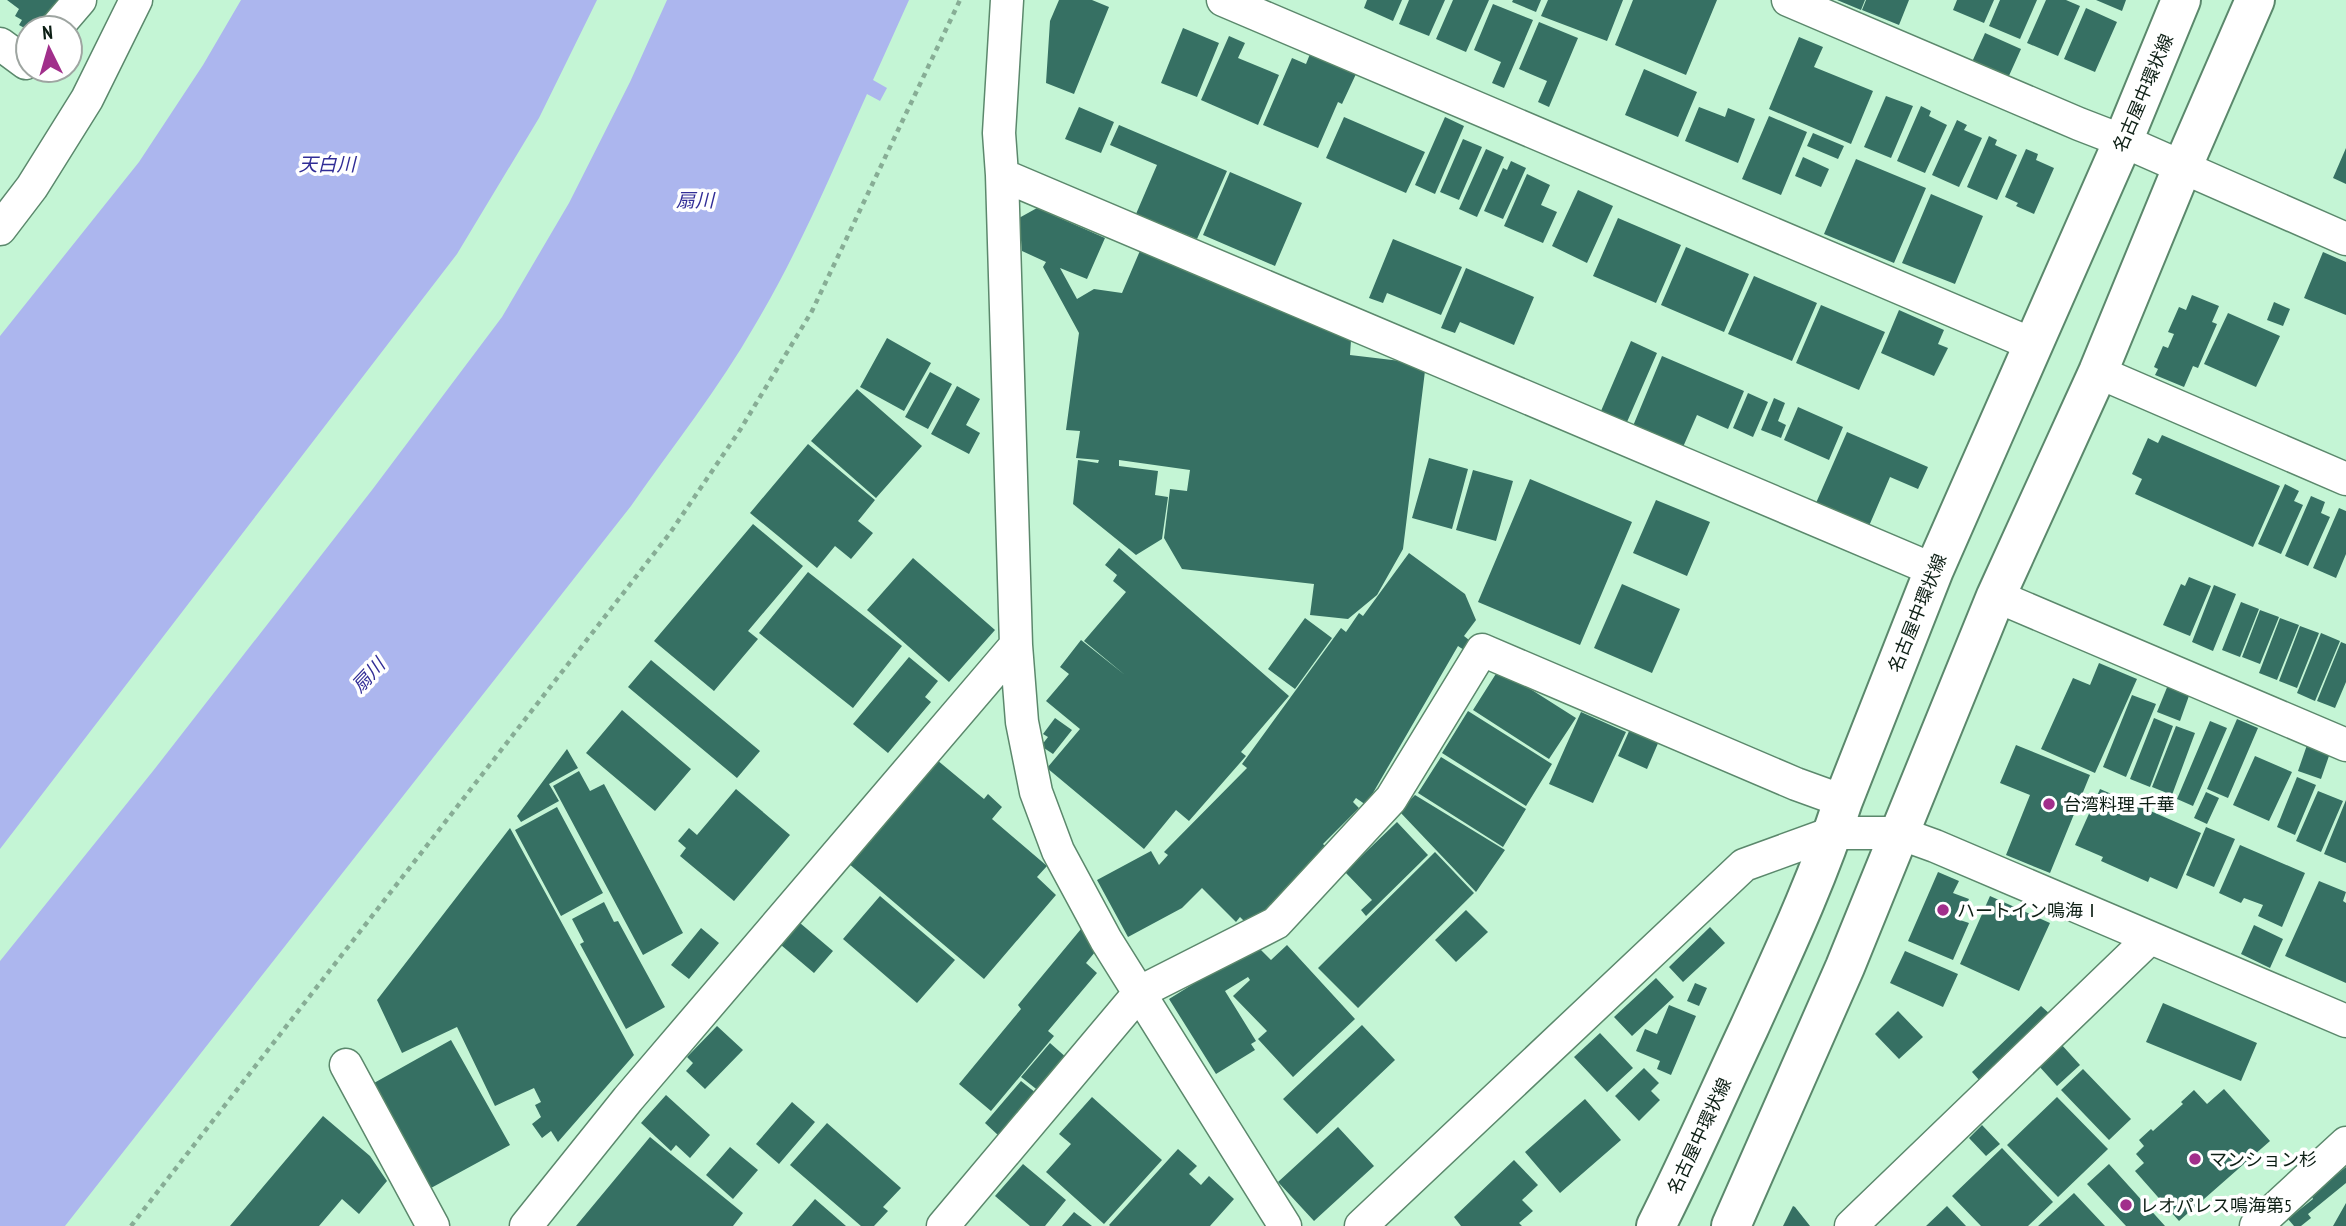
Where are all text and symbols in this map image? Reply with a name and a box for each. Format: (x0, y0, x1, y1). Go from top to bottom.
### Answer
north arrow (14, 14, 84, 84)
text: N (41, 20, 54, 44)
street label: 名古屋中環状線 (2108, 31, 2178, 155)
water label: 天白川 (298, 152, 357, 176)
water label: 扇川 (676, 188, 716, 212)
street label: 名古屋中環状線 (1883, 550, 1951, 676)
water label: 扇川 (346, 651, 391, 697)
place label: 台湾料理 千華 (2063, 793, 2175, 816)
marker: 台湾料理 千華 (2041, 796, 2057, 812)
place label: ハートイン鳴海Ⅰ (1957, 899, 2101, 922)
marker: ハートイン鳴海Ⅰ (1935, 902, 1951, 918)
street label: 名古屋中環状線 (1662, 1074, 1736, 1198)
place label: マンション杉 (2209, 1148, 2317, 1171)
marker: マンション杉 (2187, 1151, 2203, 1167)
place label: レオパレス鳴海第5 (2140, 1194, 2292, 1217)
marker: レオパレス鳴海第5 (2118, 1197, 2134, 1213)

